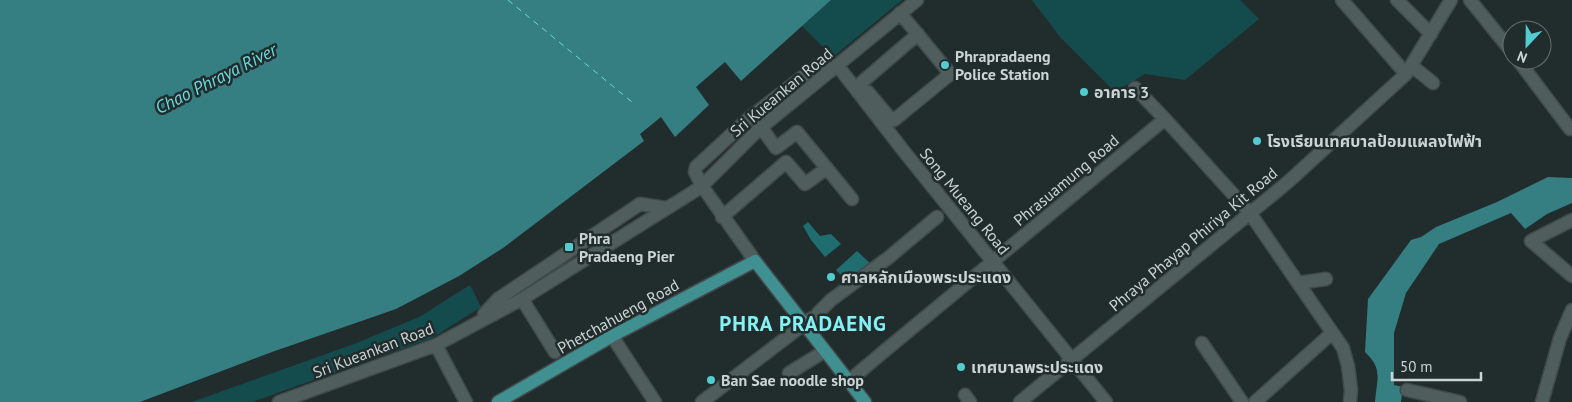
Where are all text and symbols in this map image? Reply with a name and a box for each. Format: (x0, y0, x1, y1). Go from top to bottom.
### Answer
north arrow (1502, 20, 1552, 70)
water label: Chao Phraya River (151, 38, 281, 119)
street label: Sri Kueankan Road (726, 43, 836, 141)
place label: Phrapradaeng Police Station (955, 46, 1051, 84)
text: N (1514, 47, 1530, 67)
marker: Phrapradaeng Police Station (939, 59, 951, 71)
place label: อาคาร 3 (1094, 82, 1149, 102)
marker: อาคาร 3 (1078, 86, 1090, 98)
street label: Phrasuamung Road (1009, 130, 1123, 230)
place label: โรงเรียนเทศบาลป้อมแผลงไฟฟ้า (1267, 131, 1482, 151)
marker: โรงเรียนเทศบาลป้อมแผลงไฟฟ้า (1251, 135, 1263, 147)
street label: Song Mueang Road (916, 144, 1014, 258)
street label: Phraya Phayap Phiriya Kit Road (1105, 163, 1281, 315)
place label: Phra Pradaeng Pier (579, 228, 675, 266)
marker: Phra Pradaeng Pier (563, 241, 575, 253)
place label: ศาลหลักเมืองพระประแดง (841, 267, 1011, 287)
marker: ศาลหลักเมืองพระประแดง (825, 271, 837, 283)
street label: Phetchahueng Road (554, 274, 682, 358)
district label: PHRA PRADAENG (719, 310, 887, 337)
street label: Sri Kueankan Road (310, 318, 436, 382)
scale bar (1392, 350, 1481, 382)
place label: เทศบาลพระประแดง (971, 357, 1103, 377)
text: 50 m (1400, 357, 1433, 376)
marker: เทศบาลพระประแดง (955, 361, 967, 373)
place label: Ban Sae noodle shop (721, 370, 864, 390)
marker: Ban Sae noodle shop (705, 374, 717, 386)

